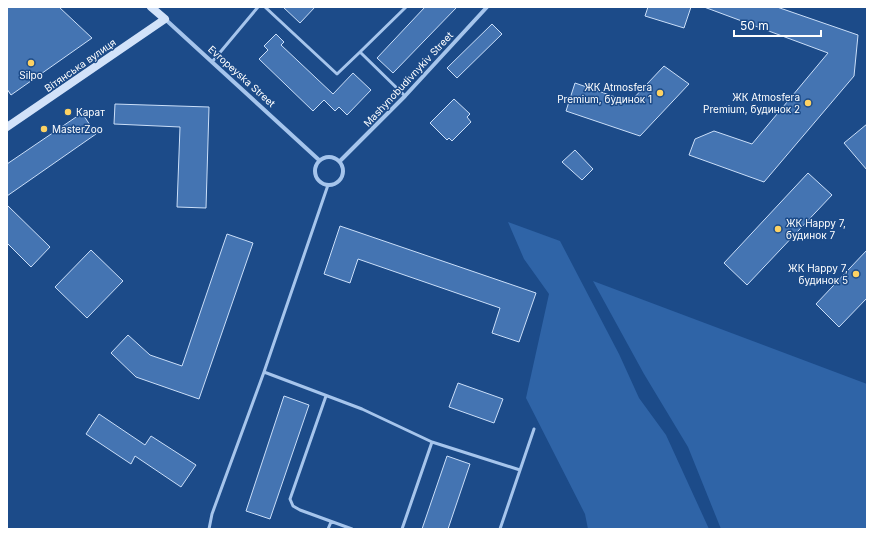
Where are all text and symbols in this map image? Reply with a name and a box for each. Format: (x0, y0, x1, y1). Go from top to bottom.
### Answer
scale bar (734, 12, 821, 38)
text: 50 m (740, 18, 769, 33)
street label: Mashynobudivnykiv Street (361, 29, 456, 129)
street label: Вітянська вулиця (42, 36, 118, 94)
street label: Evropeyska Street (206, 43, 279, 110)
marker: Silpo (26, 58, 36, 68)
place label: Silpo (19, 69, 43, 81)
place label: ЖК Atmosfera Premium, будинок 1 (557, 81, 652, 105)
marker: ЖК Atmosfera Premium, будинок 1 (655, 88, 665, 98)
place label: ЖК Atmosfera Premium, будинок 2 (703, 91, 800, 115)
marker: ЖК Atmosfera Premium, будинок 2 (803, 98, 813, 108)
place label: Карат (76, 106, 105, 118)
marker: Карат (63, 107, 73, 117)
place label: MasterZoo (52, 123, 103, 135)
marker: MasterZoo (39, 124, 49, 134)
place label: ЖК Happy 7, будинок 7 (786, 217, 846, 241)
marker: ЖК Happy 7, будинок 7 (773, 224, 783, 234)
place label: ЖК Happy 7, будинок 5 (788, 262, 848, 286)
marker: ЖК Happy 7, будинок 5 (851, 269, 861, 279)

